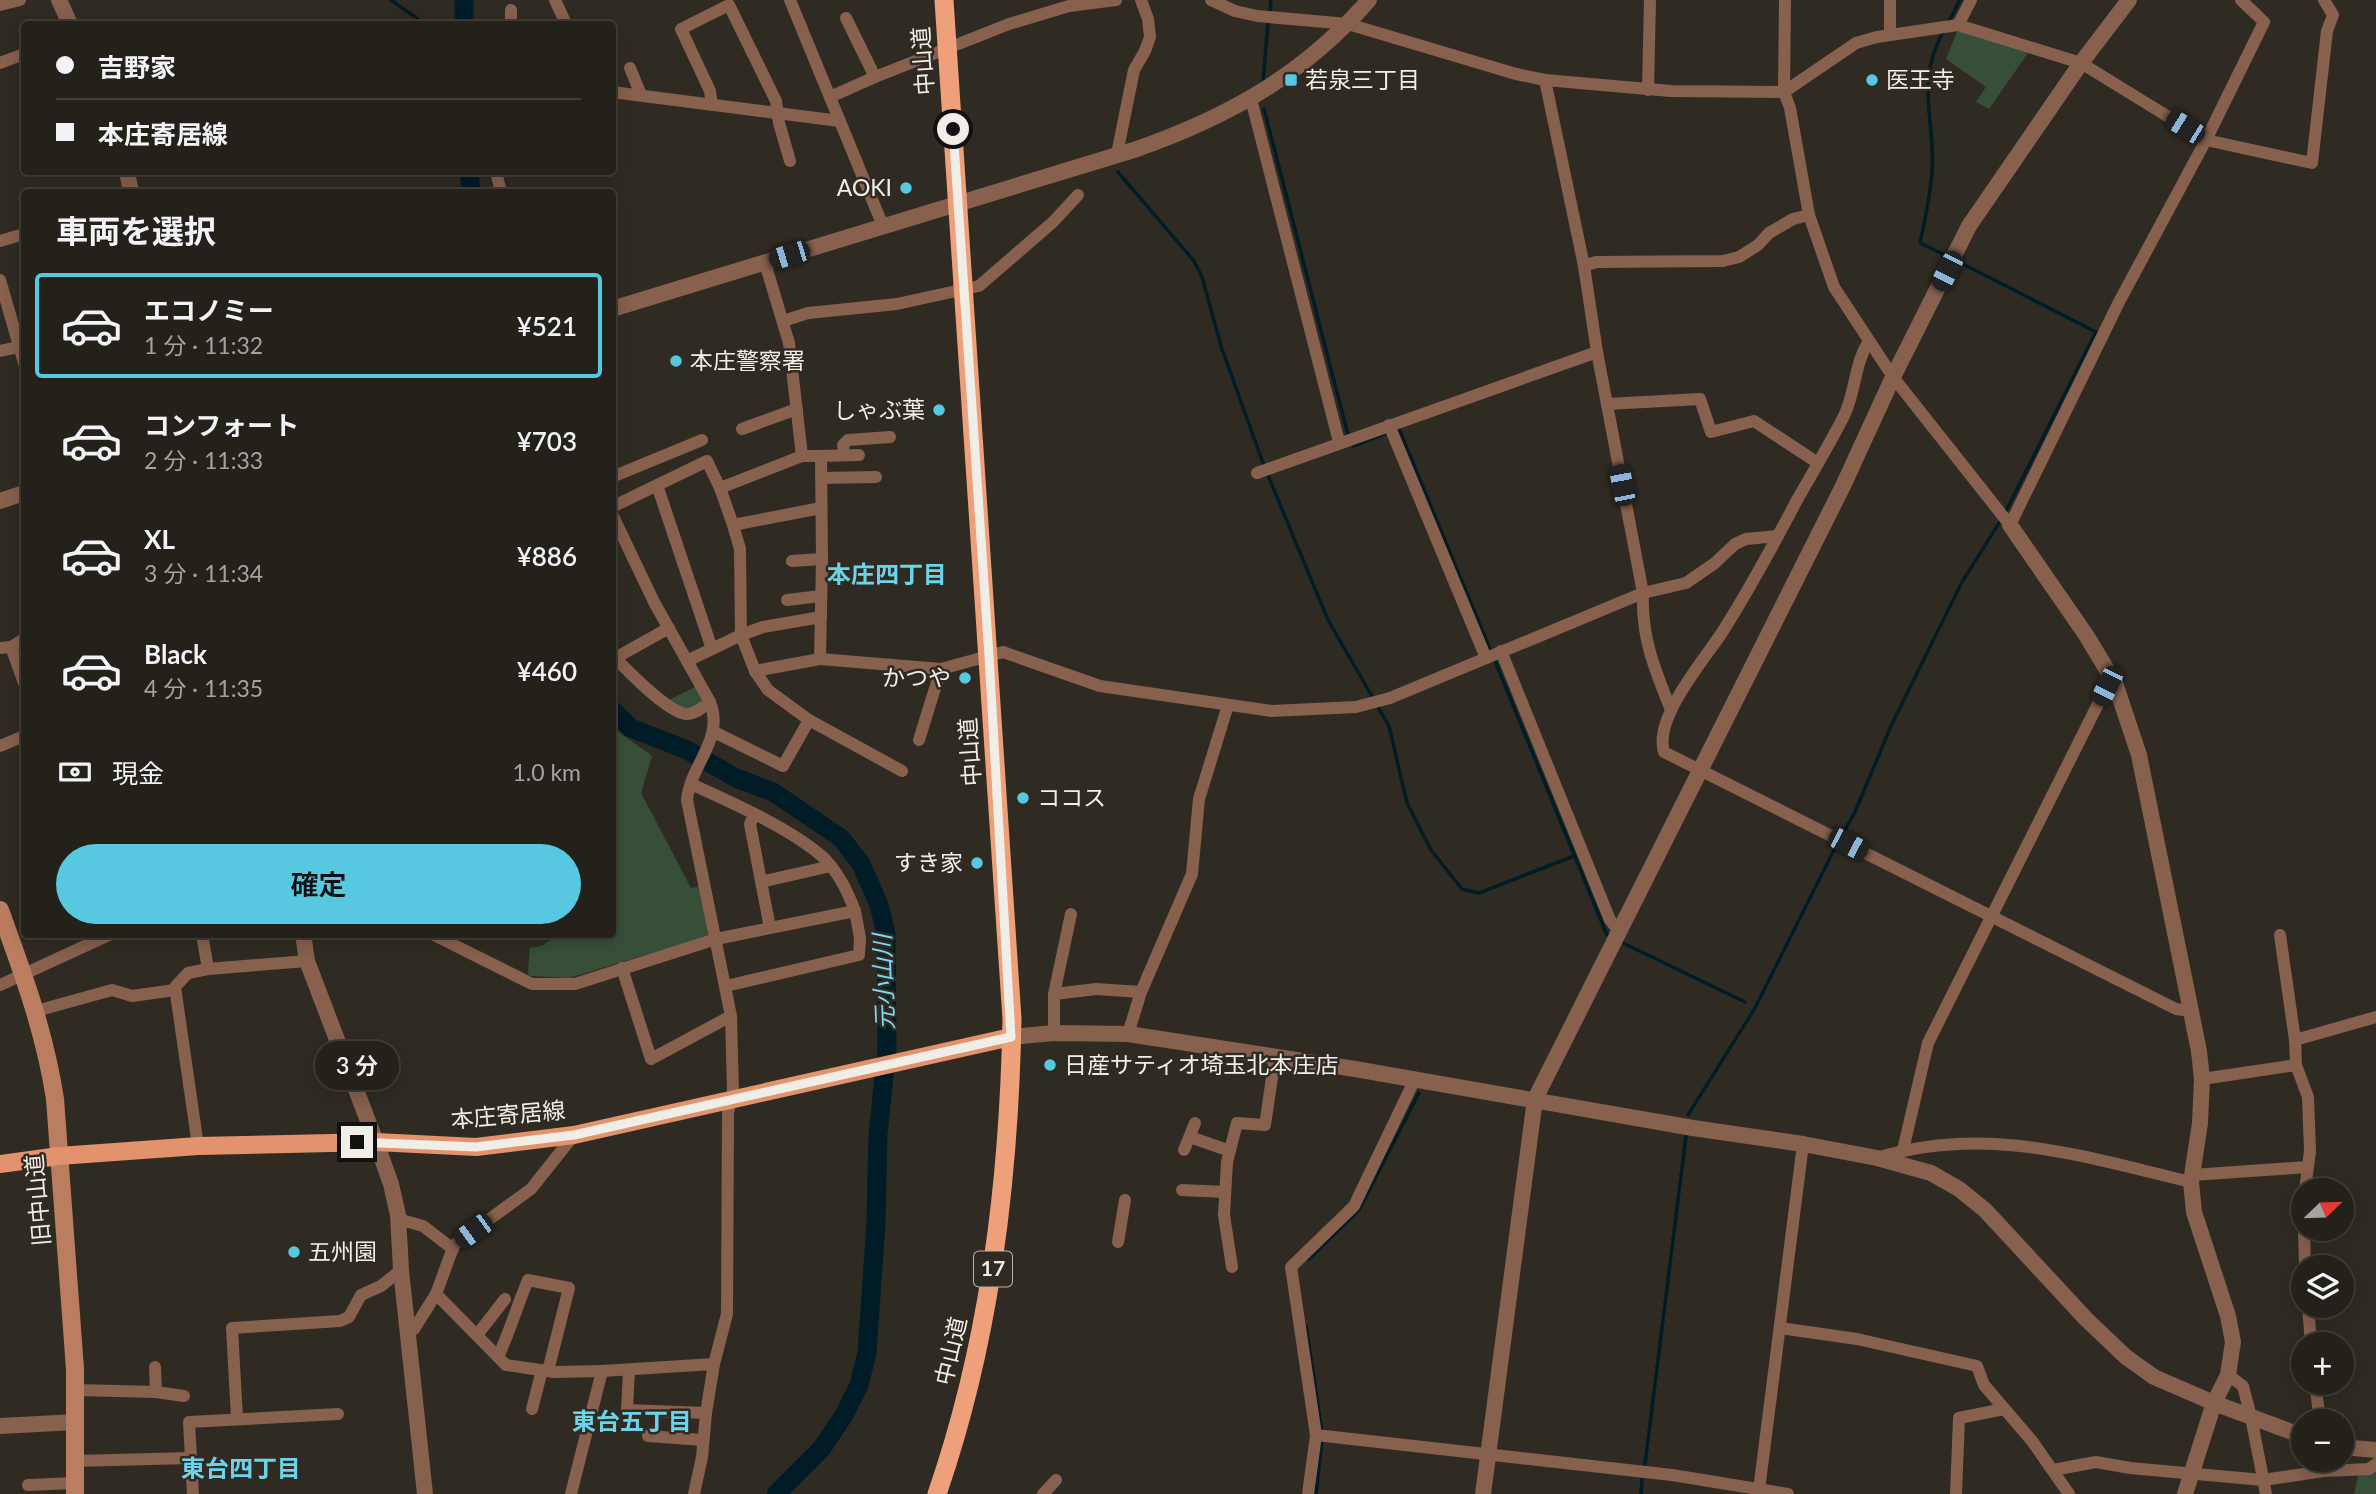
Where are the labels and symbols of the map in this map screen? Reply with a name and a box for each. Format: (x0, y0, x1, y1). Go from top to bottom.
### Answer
street label: 中山道 (906, 26, 938, 96)
place label: 若泉三丁目 (1305, 65, 1420, 93)
place label: 医王寺 (1886, 65, 1955, 93)
marker: 若泉三丁目 (1283, 72, 1299, 88)
marker: 医王寺 (1864, 72, 1880, 88)
car (2162, 107, 2209, 147)
route start (937, 113, 969, 145)
place label: AOKI (837, 173, 892, 201)
marker: AOKI (898, 180, 914, 196)
car (766, 239, 813, 271)
car (1929, 248, 1966, 294)
place label: 本庄警察署 (690, 346, 805, 374)
marker: 本庄警察署 (668, 353, 684, 369)
place label: しゃぶ葉 (833, 395, 925, 423)
marker: しゃぶ葉 (931, 402, 947, 418)
car (1608, 462, 1637, 508)
district label: 本庄四丁目 (827, 559, 947, 588)
place label: かつや (882, 663, 951, 691)
car (2089, 663, 2126, 709)
marker: かつや (957, 670, 973, 686)
street label: 中山道 (953, 717, 985, 787)
place label: ココス (1037, 783, 1106, 811)
marker: ココス (1015, 790, 1031, 806)
car (1825, 825, 1872, 863)
place label: すき家 (894, 848, 963, 876)
marker: すき家 (969, 855, 985, 871)
water label: 元小山川 (866, 931, 899, 1031)
callout: 3 分 (315, 1040, 399, 1090)
place label: 日産サティオ埼玉北本庄店 (1064, 1050, 1339, 1078)
marker: 日産サティオ埼玉北本庄店 (1042, 1057, 1058, 1073)
street label: 本庄寄居線 (449, 1095, 566, 1133)
route end (341, 1126, 373, 1158)
street label: 旧中山道 (19, 1153, 55, 1247)
north arrow (2291, 1178, 2354, 1241)
car (450, 1210, 497, 1252)
place label: 五州園 (308, 1237, 377, 1265)
marker: 五州園 (286, 1244, 302, 1260)
road number: 17 (974, 1252, 1012, 1286)
street label: 中山道 (929, 1314, 971, 1388)
district label: 東台五丁目 (572, 1406, 692, 1435)
district label: 東台四丁目 (181, 1453, 301, 1482)

